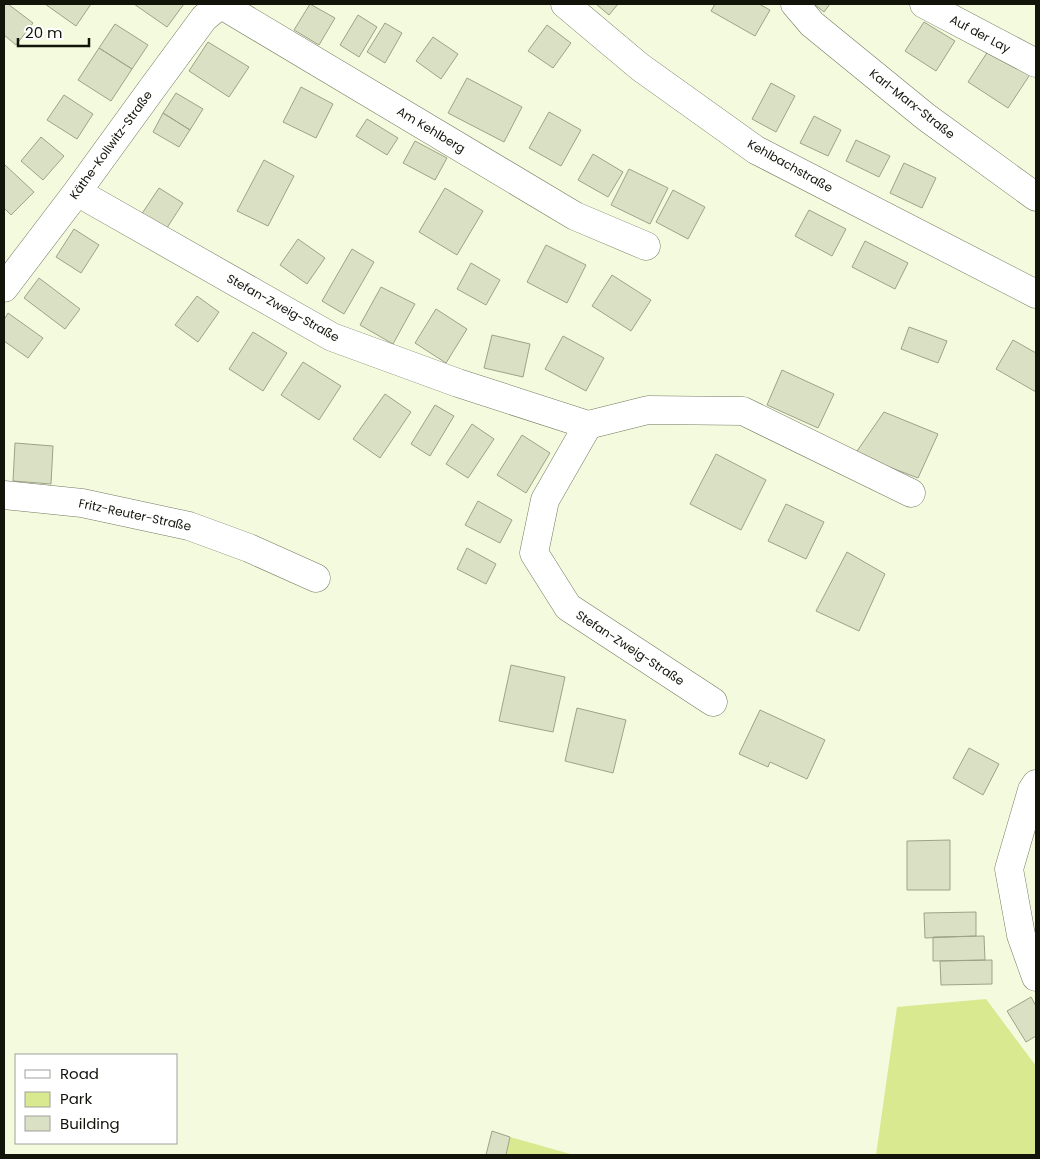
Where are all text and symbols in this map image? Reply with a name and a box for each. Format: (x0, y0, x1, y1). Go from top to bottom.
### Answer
street label: Auf der Lay (947, 11, 1014, 57)
scale bar (18, 15, 89, 47)
text: 20 m (25, 22, 63, 43)
street label: Karl-Marx-Straße (866, 65, 959, 142)
street label: Käthe-Kollwitz-Straße (65, 87, 156, 203)
street label: Am Kehlberg (394, 102, 469, 157)
street label: Kehlbachstraße (744, 135, 836, 196)
street label: Stefan-Zweig-Straße (224, 270, 343, 346)
street label: Fritz-Reuter-Straße (77, 494, 193, 535)
street label: Stefan-Zweig-Straße (573, 606, 688, 689)
legend (15, 1054, 178, 1144)
text: Road (60, 1063, 99, 1084)
text: Park (60, 1088, 92, 1109)
text: Building (60, 1113, 120, 1134)

